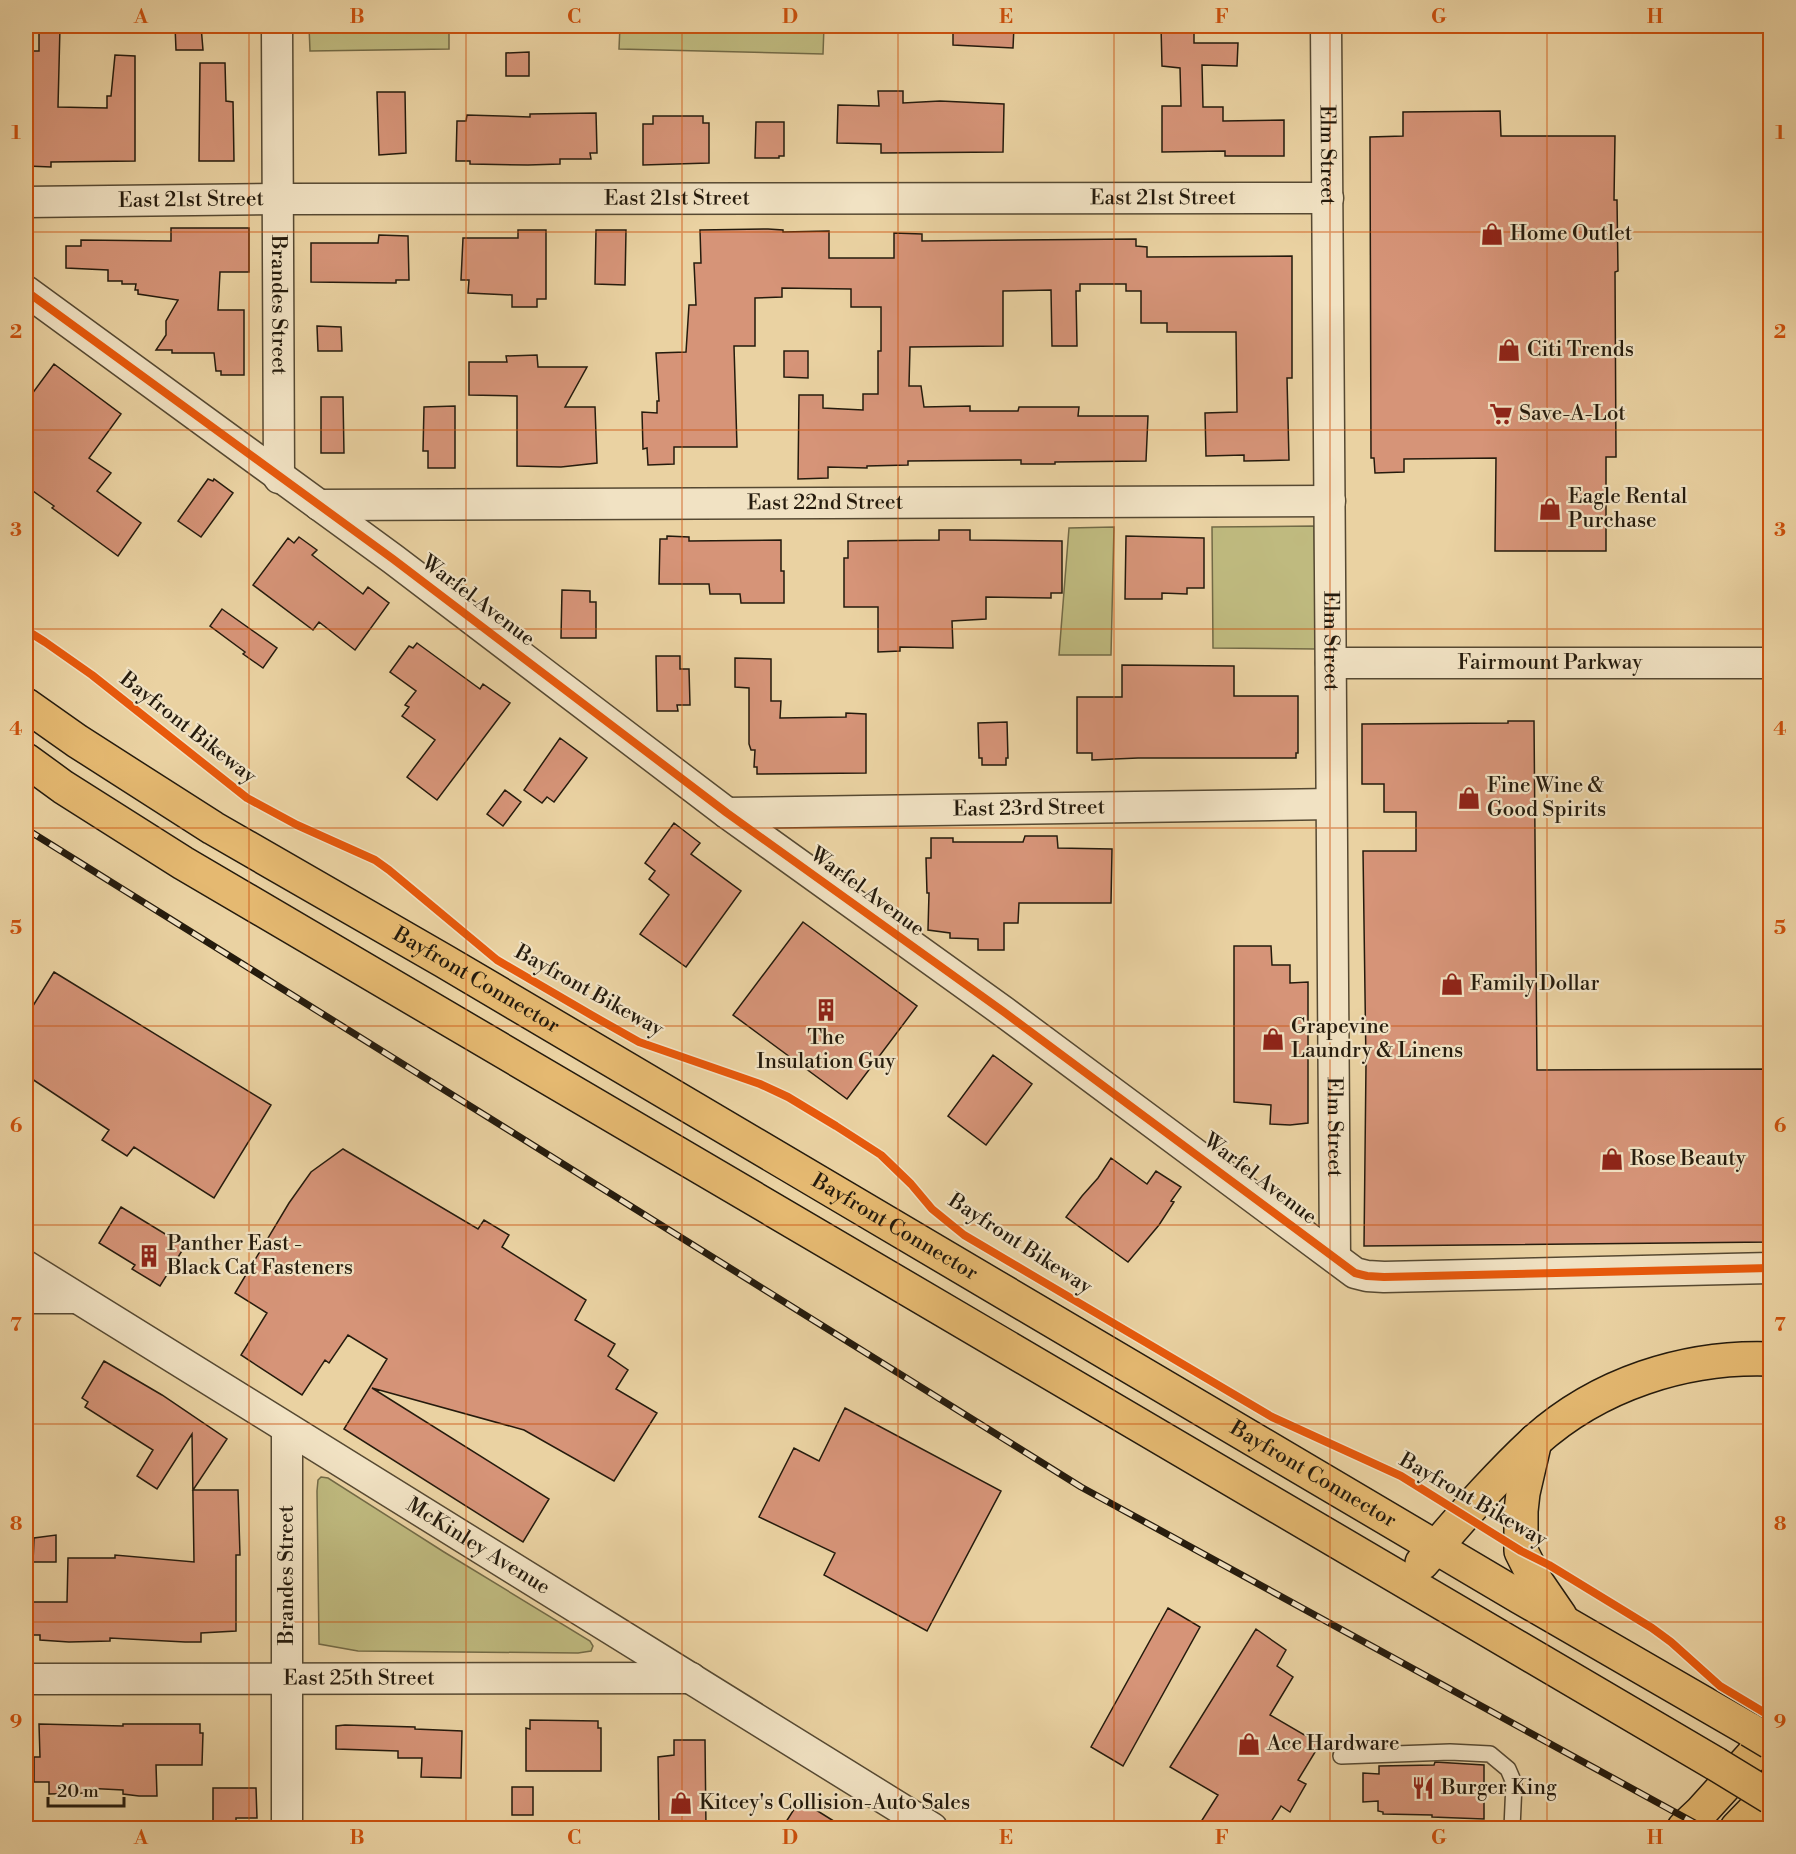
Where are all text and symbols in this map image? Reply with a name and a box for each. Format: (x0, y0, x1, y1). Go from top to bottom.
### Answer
text: A (133, 5, 149, 30)
text: B (349, 5, 365, 30)
text: C (567, 5, 581, 30)
text: D (782, 5, 798, 30)
text: E (999, 5, 1013, 30)
text: F (1215, 5, 1229, 30)
text: G (1431, 5, 1447, 30)
text: H (1647, 5, 1664, 30)
street label: Elm Street (1314, 105, 1340, 206)
text: 1 (11, 121, 21, 146)
text: 1 (1775, 121, 1785, 146)
street label: East 21st Street (1090, 185, 1236, 211)
street label: East 21st Street (118, 186, 265, 214)
street label: East 21st Street (604, 186, 750, 212)
shop icon: Home Outlet (1479, 221, 1505, 247)
place label: Home Outlet (1510, 221, 1633, 247)
street label: Brandes Street (265, 234, 292, 376)
text: 2 (10, 320, 22, 345)
text: 2 (1774, 320, 1786, 345)
shop icon: Citi Trends (1496, 337, 1522, 363)
place label: Citi Trends (1527, 337, 1634, 363)
supermarket icon: Save-A-Lot (1488, 401, 1514, 427)
place label: Save-A-Lot (1519, 401, 1626, 427)
place label: Eagle Rental Purchase (1568, 484, 1687, 534)
street label: East 22nd Street (747, 490, 904, 516)
shop icon: Eagle Rental Purchase (1537, 496, 1563, 522)
text: 3 (10, 518, 22, 543)
text: 3 (1774, 518, 1786, 543)
street label: Warfel Avenue (415, 549, 540, 652)
street label: Elm Street (1317, 591, 1344, 692)
street label: Fairmount Parkway (1457, 650, 1643, 676)
street label: Bayfront Bikeway (114, 666, 262, 790)
text: 4 (9, 717, 23, 742)
text: 4 (1773, 717, 1787, 742)
place label: Fine Wine & Good Spirits (1487, 773, 1606, 823)
shop icon: Fine Wine & Good Spirits (1456, 785, 1482, 811)
street label: East 23rd Street (953, 794, 1106, 823)
street label: Warfel Avenue (804, 841, 929, 942)
text: 5 (10, 916, 22, 941)
text: 5 (1774, 916, 1786, 941)
street label: Bayfront Connector (387, 921, 564, 1039)
street label: Bayfront Bikeway (509, 939, 669, 1043)
shop icon: Family Dollar (1439, 971, 1465, 997)
place label: Family Dollar (1470, 971, 1600, 997)
building icon: The Insulation Guy (813, 997, 839, 1023)
place label: Grapevine Laundry & Linens (1291, 1014, 1463, 1064)
place label: The Insulation Guy (756, 1025, 896, 1075)
shop icon: Grapevine Laundry & Linens (1260, 1026, 1286, 1052)
street label: Elm Street (1321, 1077, 1347, 1178)
text: 6 (10, 1114, 23, 1139)
text: 6 (1774, 1114, 1787, 1139)
street label: Warfel Avenue (1197, 1127, 1322, 1230)
shop icon: Rose Beauty (1599, 1146, 1625, 1172)
place label: Rose Beauty (1630, 1146, 1747, 1172)
street label: Bayfront Connector (806, 1168, 983, 1287)
street label: Bayfront Bikeway (942, 1187, 1097, 1301)
place label: Panther East - Black Cat Fasteners (166, 1231, 353, 1281)
building icon: Panther East - Black Cat Fasteners (136, 1243, 162, 1269)
text: 7 (10, 1313, 22, 1338)
text: 7 (1774, 1313, 1786, 1338)
street label: Bayfront Connector (1224, 1415, 1401, 1534)
street label: Bayfront Bikeway (1394, 1447, 1552, 1553)
street label: McKinley Avenue (401, 1492, 555, 1601)
street label: Brandes Street (274, 1504, 300, 1646)
text: 8 (10, 1512, 23, 1537)
text: 8 (1774, 1512, 1787, 1537)
street label: East 25th Street (283, 1665, 435, 1692)
text: 9 (10, 1710, 22, 1735)
text: 9 (1774, 1710, 1786, 1735)
shop icon: Ace Hardware (1236, 1731, 1262, 1757)
place label: Ace Hardware (1266, 1731, 1400, 1757)
scale bar (48, 1770, 124, 1808)
restaurant icon: Burger King (1410, 1775, 1436, 1801)
place label: Burger King (1440, 1775, 1557, 1801)
text: 20 m (57, 1780, 99, 1803)
shop icon: Kitcey's Collision-Auto Sales (668, 1790, 694, 1816)
place label: Kitcey's Collision-Auto Sales (699, 1790, 970, 1816)
text: A (133, 1826, 149, 1851)
text: B (349, 1826, 365, 1851)
text: C (567, 1826, 581, 1851)
text: D (782, 1826, 798, 1851)
text: E (999, 1826, 1013, 1851)
text: F (1215, 1826, 1229, 1851)
text: G (1431, 1826, 1447, 1851)
text: H (1647, 1826, 1664, 1851)

